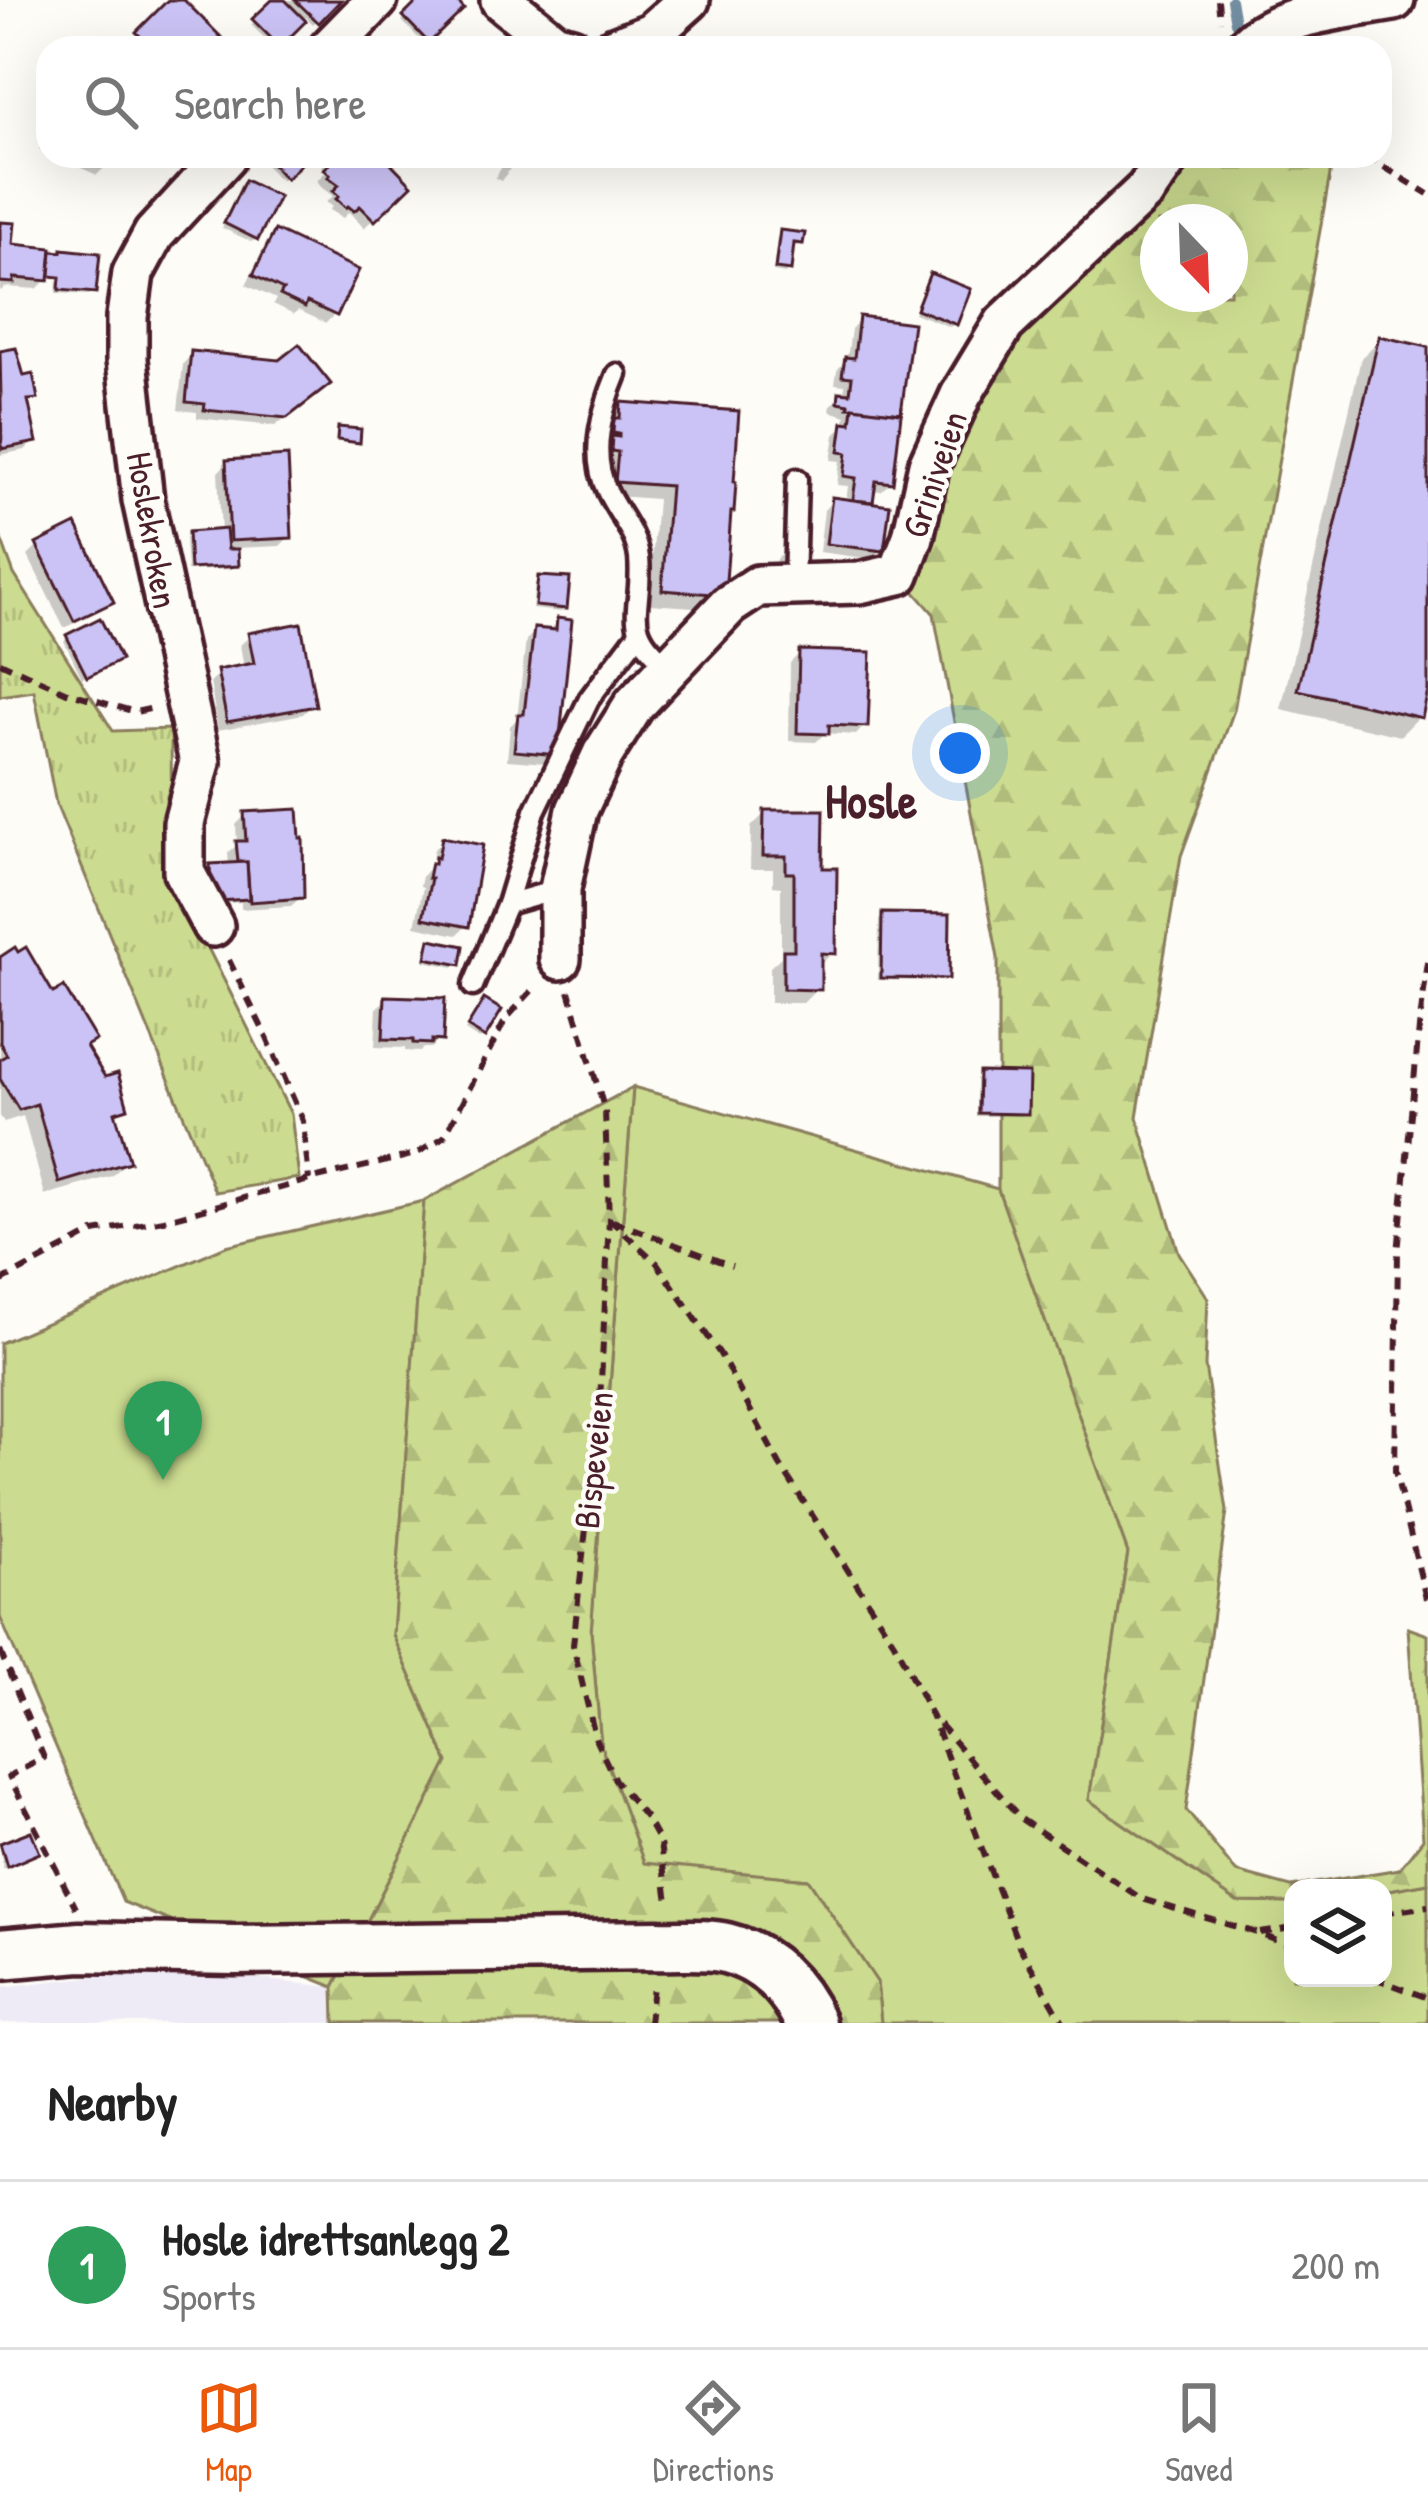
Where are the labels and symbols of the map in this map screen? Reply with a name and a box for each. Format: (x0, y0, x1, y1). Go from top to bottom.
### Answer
north arrow (1140, 204, 1248, 312)
street label: Griniveien (889, 404, 978, 544)
street label: Hoslekroken (116, 448, 191, 612)
your location (930, 723, 990, 783)
district label: Hosle (825, 768, 917, 833)
pin: 1 (124, 1381, 202, 1480)
street label: Bispeveien (561, 1389, 624, 1531)

